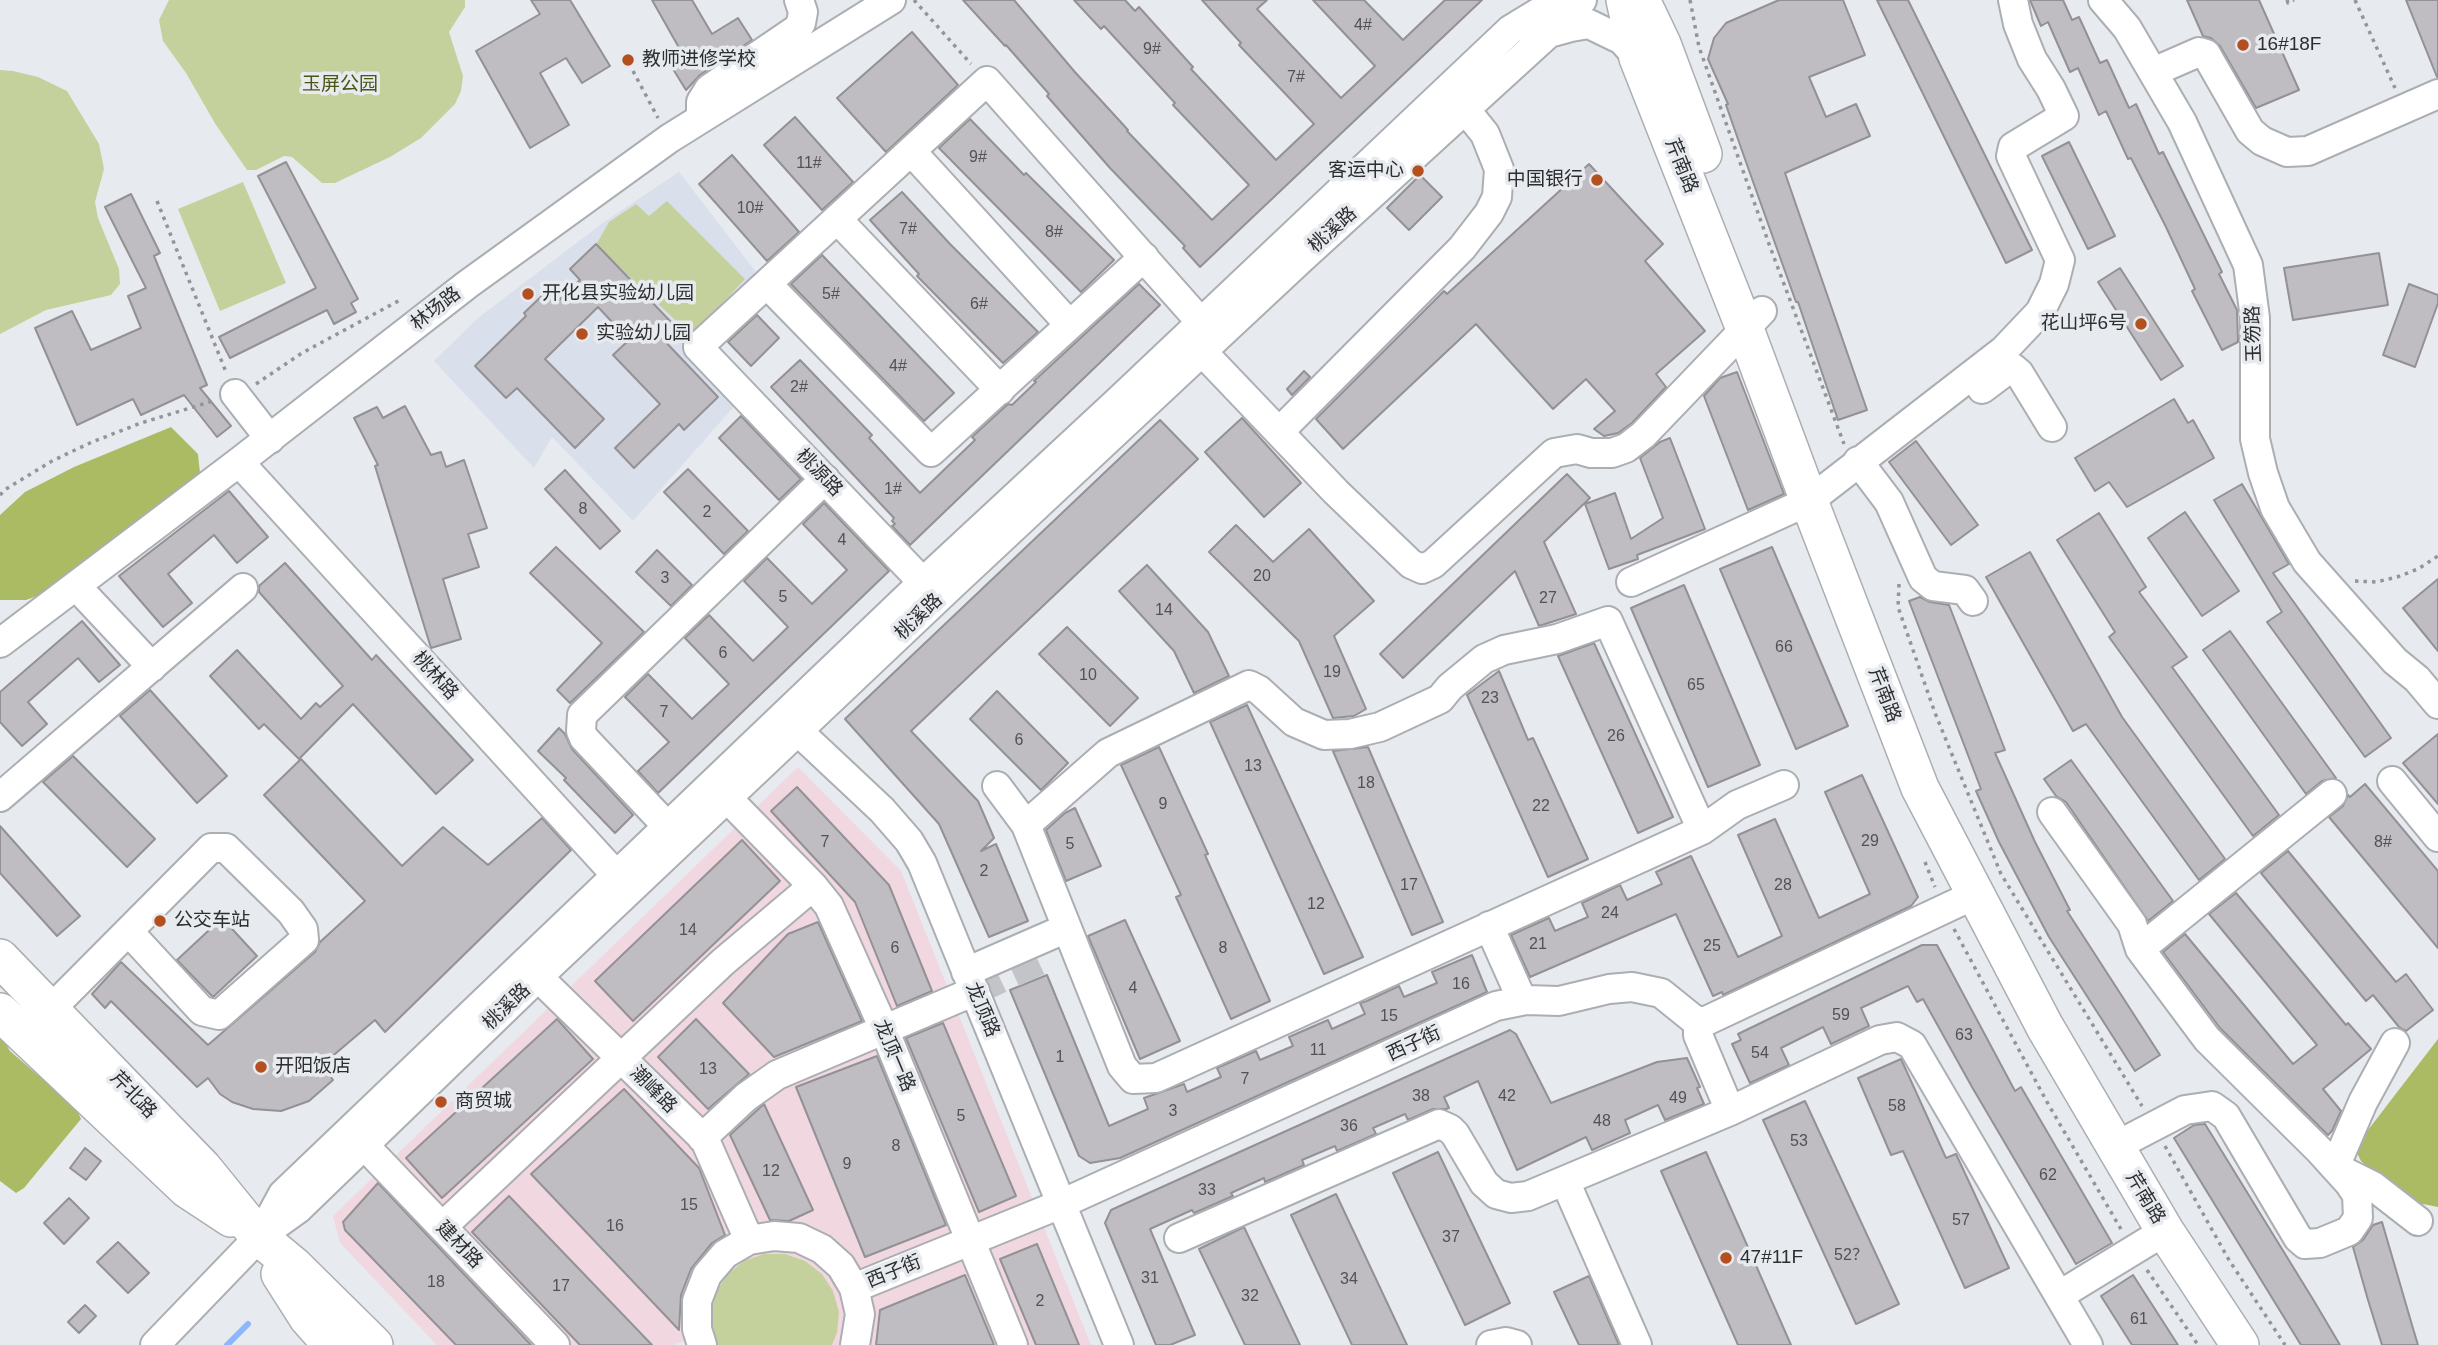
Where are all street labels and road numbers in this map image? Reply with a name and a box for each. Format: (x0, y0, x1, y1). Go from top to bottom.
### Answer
street label: 芹南路 (1660, 135, 1702, 197)
street label: 桃溪路 (1304, 202, 1362, 258)
street label: 林场路 (407, 282, 465, 336)
street label: 玉笏路 (2242, 305, 2266, 363)
street label: 桃源路 (791, 445, 847, 501)
street label: 桃溪路 (891, 589, 947, 645)
street label: 桃林路 (407, 647, 463, 705)
street label: 芹南路 (1863, 664, 1905, 726)
street label: 桃溪路 (479, 979, 535, 1035)
street label: 龙顶路 (960, 979, 1004, 1041)
street label: 龙顶一路 (869, 1017, 919, 1095)
street label: 西子街 (1383, 1022, 1445, 1066)
street label: 潮峰路 (625, 1062, 681, 1118)
street label: 芹北路 (105, 1067, 161, 1123)
street label: 芹南路 (2121, 1168, 2169, 1228)
street label: 建材路 (431, 1217, 487, 1273)
street label: 西子街 (863, 1251, 925, 1293)

